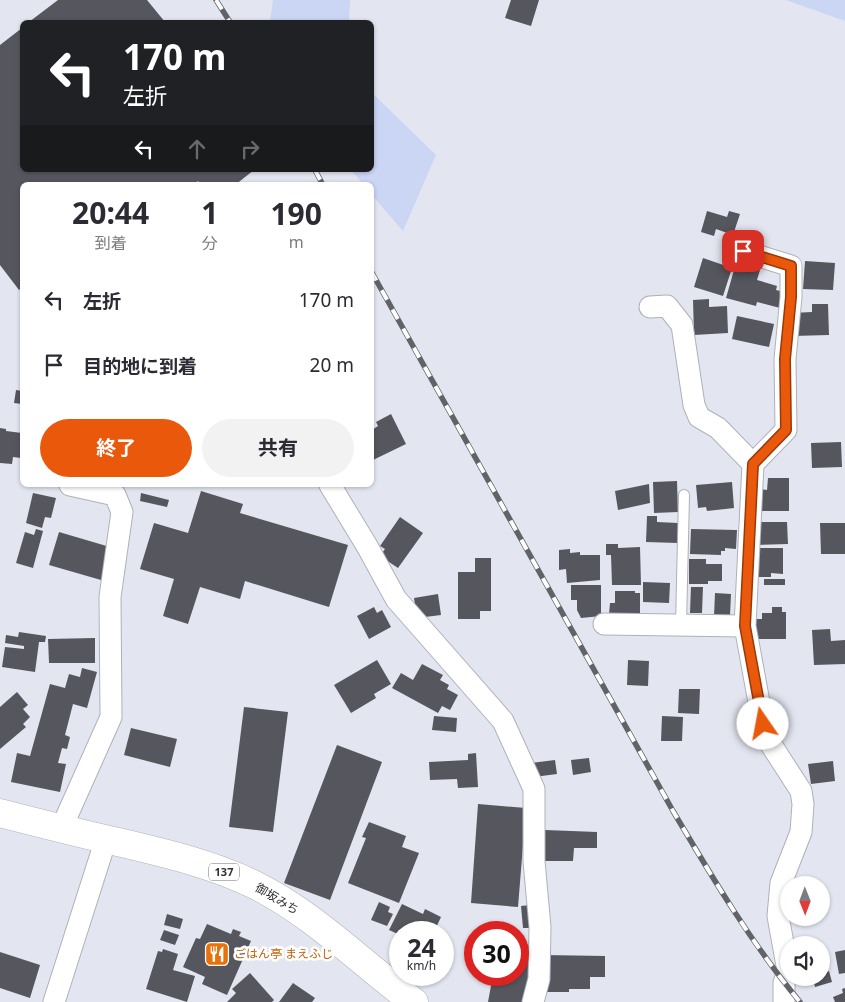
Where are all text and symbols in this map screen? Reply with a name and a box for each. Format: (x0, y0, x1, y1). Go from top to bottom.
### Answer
text: 170 m (123, 33, 226, 80)
icon: left (40, 40, 105, 105)
text: 左折 (123, 80, 167, 110)
icon: left (130, 135, 158, 163)
icon: ahead (183, 135, 211, 163)
icon: right (236, 135, 264, 163)
text: 20:44 (72, 192, 149, 233)
text: 1 (201, 192, 218, 233)
text: 190 (270, 193, 322, 234)
pin (722, 230, 764, 272)
text: m (289, 231, 304, 253)
text: 到着 (95, 232, 127, 254)
text: 分 (202, 232, 218, 254)
icon: arrive (729, 237, 757, 265)
icon: left (40, 286, 68, 314)
text: 170 m (299, 287, 354, 313)
text: 左折 (83, 288, 121, 314)
icon: arrive (40, 351, 68, 379)
text: 20 m (310, 352, 354, 378)
text: 目的地に到着 (83, 353, 197, 379)
button: 終了 (40, 419, 192, 477)
button: 共有 (202, 419, 354, 477)
position arrow (736, 697, 788, 749)
road number: 137 (209, 864, 239, 880)
north arrow (780, 876, 830, 926)
map controls (780, 876, 830, 986)
street label: 御坂みち (252, 879, 302, 918)
speed limit sign: 30 (464, 921, 529, 986)
text: 24 (407, 930, 436, 964)
button: sound (780, 936, 830, 986)
restaurant icon: ごはん亭 まえふじ (204, 941, 230, 967)
place label: ごはん亭 まえふじ (234, 945, 333, 962)
text: km/h (407, 957, 436, 974)

